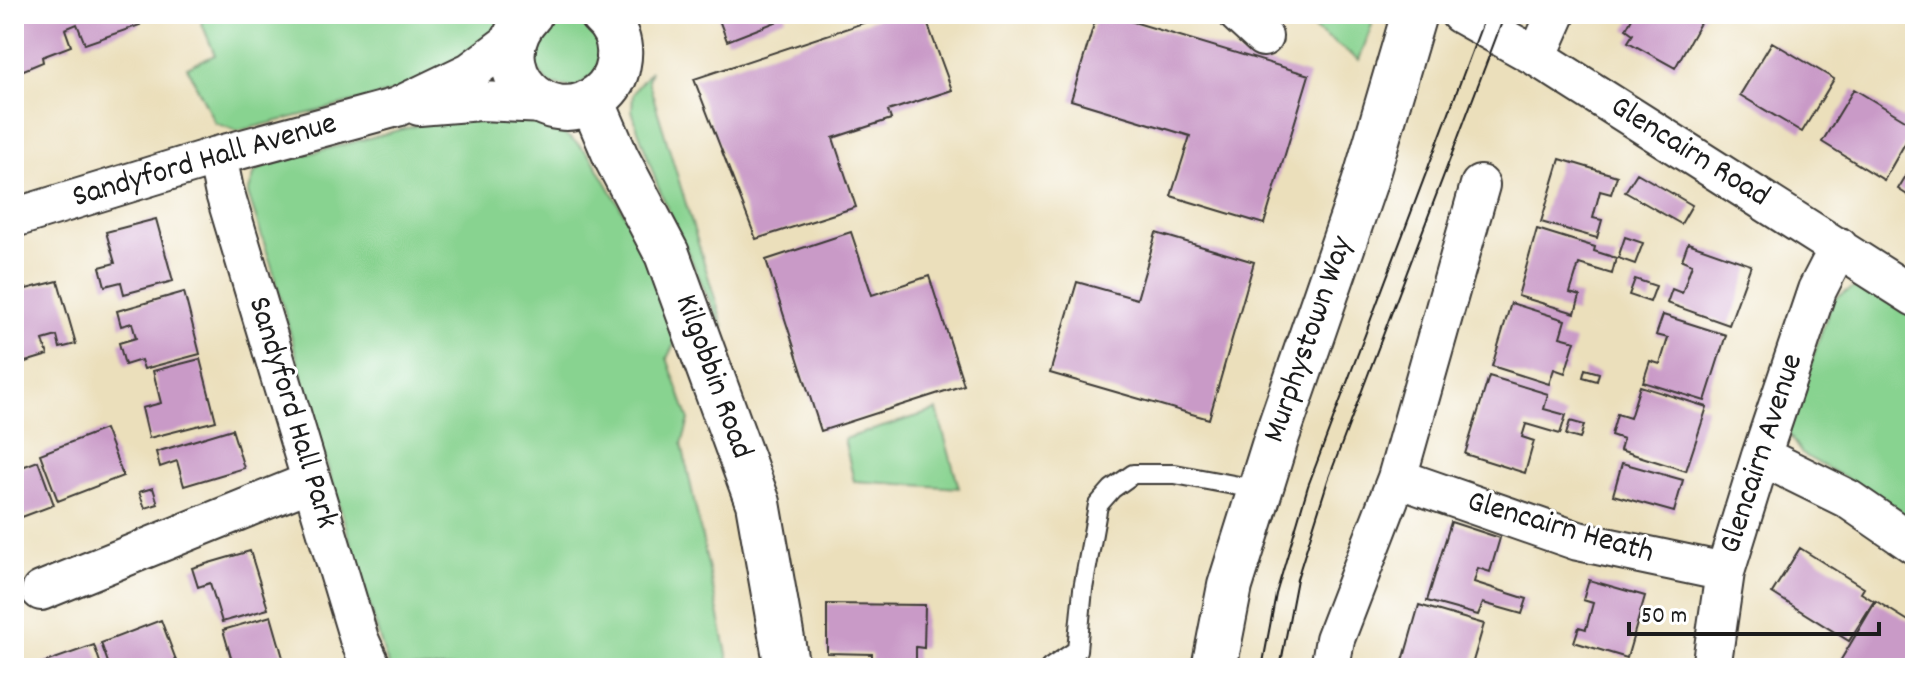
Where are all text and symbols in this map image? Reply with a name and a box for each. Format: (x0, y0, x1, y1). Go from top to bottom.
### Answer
street label: Glencairn Road (1600, 86, 1778, 220)
street label: Sandyford Hall Avenue (67, 102, 343, 222)
street label: Murphystown Way (1253, 230, 1367, 449)
street label: Kilgobbin Road (661, 288, 763, 466)
street label: Sandyford Hall Park (234, 291, 348, 535)
street label: Glencairn Avenue (1709, 348, 1817, 560)
street label: Glencairn Heath (1461, 480, 1659, 578)
scale bar (1629, 586, 1879, 636)
text: 50 m (1641, 600, 1687, 634)

